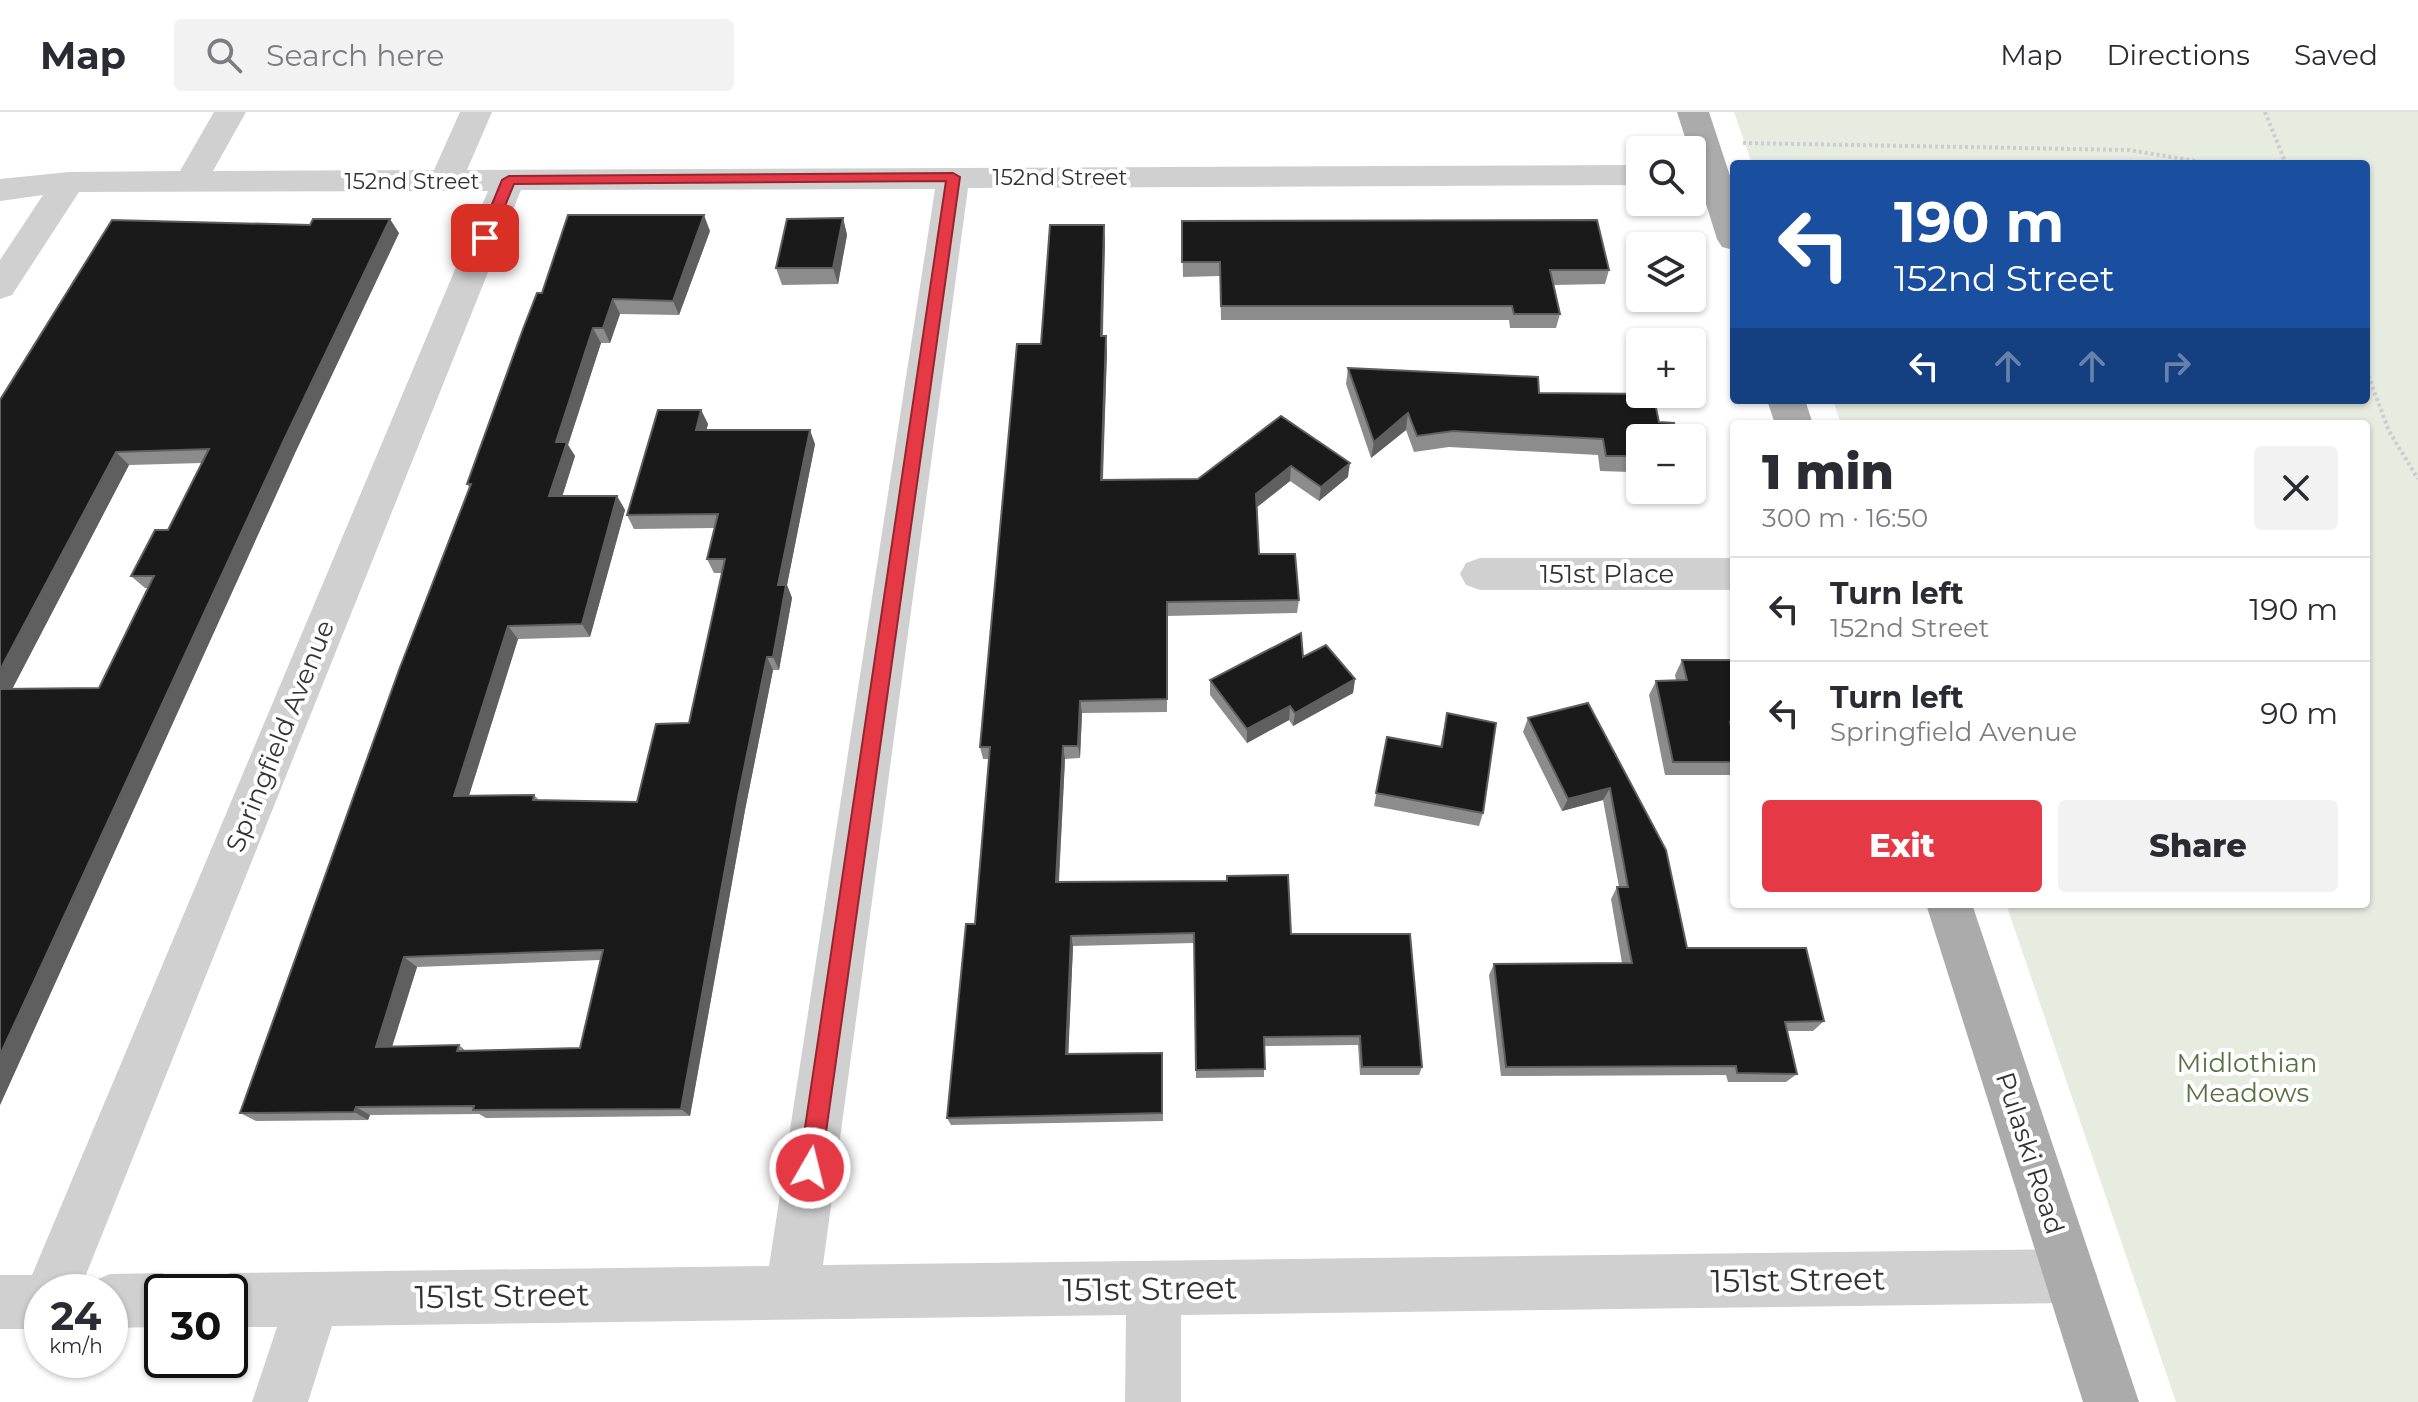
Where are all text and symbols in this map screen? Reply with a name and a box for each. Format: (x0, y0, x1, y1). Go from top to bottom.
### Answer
search box (174, 19, 734, 91)
text: Map (40, 32, 126, 79)
icon: search (202, 33, 246, 77)
text: Search here (266, 37, 444, 74)
text: Map (2000, 38, 2062, 72)
text: Directions (2106, 38, 2250, 72)
text: Saved (2294, 38, 2378, 72)
map controls (1626, 136, 1706, 504)
button: search (1626, 136, 1706, 216)
street label: 152nd Street (993, 164, 1127, 191)
street label: 152nd Street (345, 168, 479, 195)
text: 190 m (1894, 188, 2064, 256)
icon: left (1762, 192, 1866, 296)
pin (451, 204, 519, 272)
icon: arrive (463, 216, 507, 260)
button: layers (1626, 232, 1706, 312)
text: 152nd Street (1894, 256, 2115, 300)
button: + (1626, 328, 1706, 408)
icon: left (1902, 344, 1946, 388)
icon: ahead (1986, 344, 2030, 388)
icon: ahead (2070, 344, 2114, 388)
icon: right (2154, 344, 2198, 388)
button: − (1626, 424, 1706, 504)
text: 1 min (1762, 443, 1894, 501)
button: close (2254, 446, 2338, 530)
text: 300 m · 16:50 (1762, 502, 1928, 534)
street label: 151st Place (1540, 558, 1674, 590)
text: Turn left (1830, 575, 1963, 612)
icon: left (1762, 587, 1806, 631)
text: 190 m (2249, 591, 2338, 628)
text: 152nd Street (1830, 612, 1989, 644)
street label: Springfield Avenue (219, 615, 341, 857)
text: Turn left (1830, 679, 1963, 716)
icon: left (1762, 691, 1806, 735)
text: 90 m (2260, 695, 2338, 732)
text: Springfield Avenue (1830, 716, 2077, 748)
button: Exit (1762, 800, 2042, 892)
button: Share (2058, 800, 2338, 892)
park label: Midlothian Meadows (2177, 1047, 2317, 1109)
street label: Pulaski Road (1989, 1068, 2071, 1238)
position arrow (768, 1126, 852, 1210)
street label: 151st Street (1710, 1258, 1886, 1301)
street label: 151st Street (1062, 1267, 1238, 1310)
speed limit sign: 30 (144, 1274, 248, 1378)
street label: 151st Street (414, 1274, 590, 1317)
text: 24 (51, 1291, 101, 1340)
text: km/h (49, 1334, 103, 1358)

